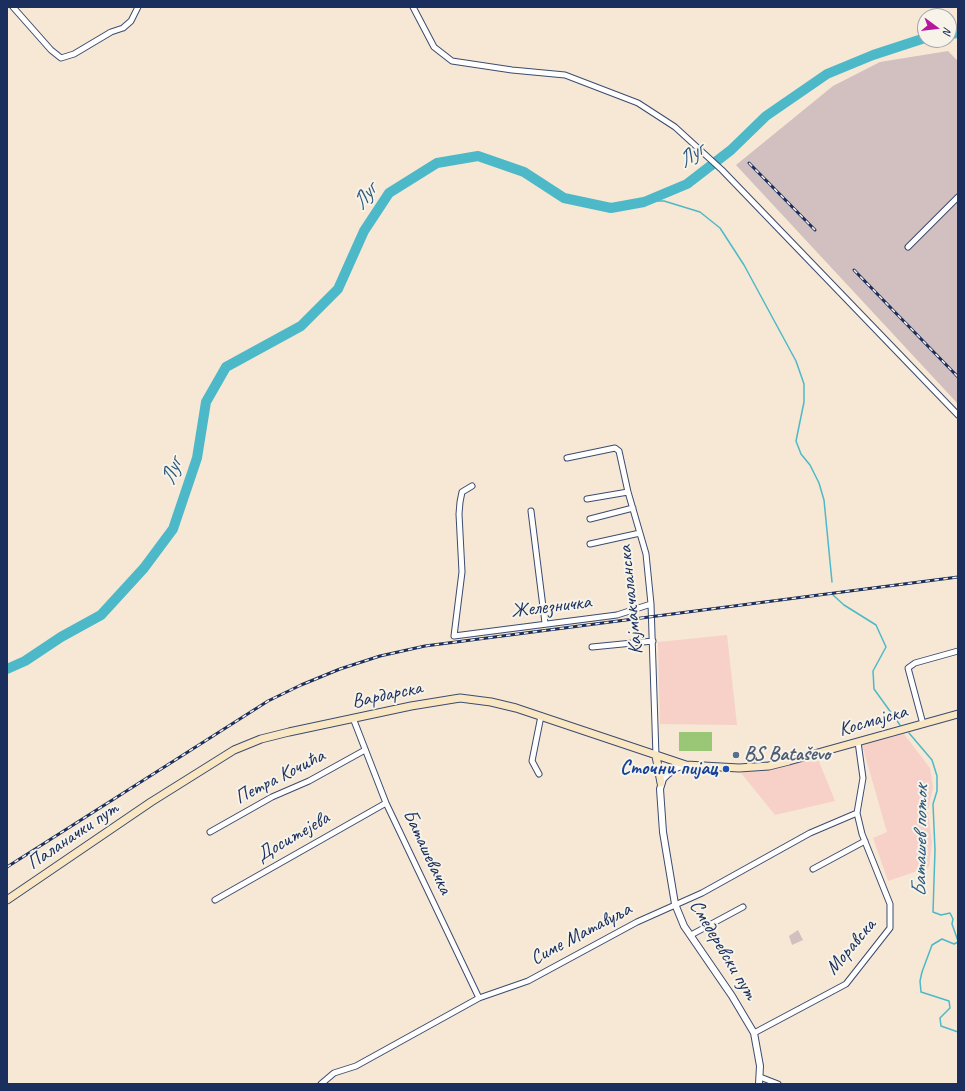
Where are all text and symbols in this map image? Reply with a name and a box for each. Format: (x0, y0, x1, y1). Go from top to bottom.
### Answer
north arrow (917, 8, 957, 48)
text: N (940, 26, 955, 36)
water label: Луг (673, 138, 709, 174)
water label: Луг (347, 179, 383, 215)
water label: Луг (156, 456, 188, 488)
street label: Кајмакчаланска (613, 544, 649, 656)
street label: Железничка (510, 590, 592, 624)
street label: Вардарска (350, 676, 424, 714)
street label: Космајска (836, 700, 910, 742)
place label: BS Bataševo (744, 743, 830, 767)
street label: Петра Кочића (231, 744, 329, 810)
marker: BS Bataševo (731, 750, 741, 760)
place label: Сточни пијац (620, 757, 718, 781)
marker: Сточни пијац (721, 764, 731, 774)
water label: Баташев поток (907, 785, 935, 897)
street label: Паланачки пут (23, 797, 123, 875)
street label: Доситејева (252, 806, 334, 868)
street label: Баташевачка (397, 806, 457, 898)
street label: Смедеревски пут (684, 896, 762, 1004)
street label: Симе Матавуља (526, 897, 636, 971)
street label: Моравска (821, 914, 881, 980)

